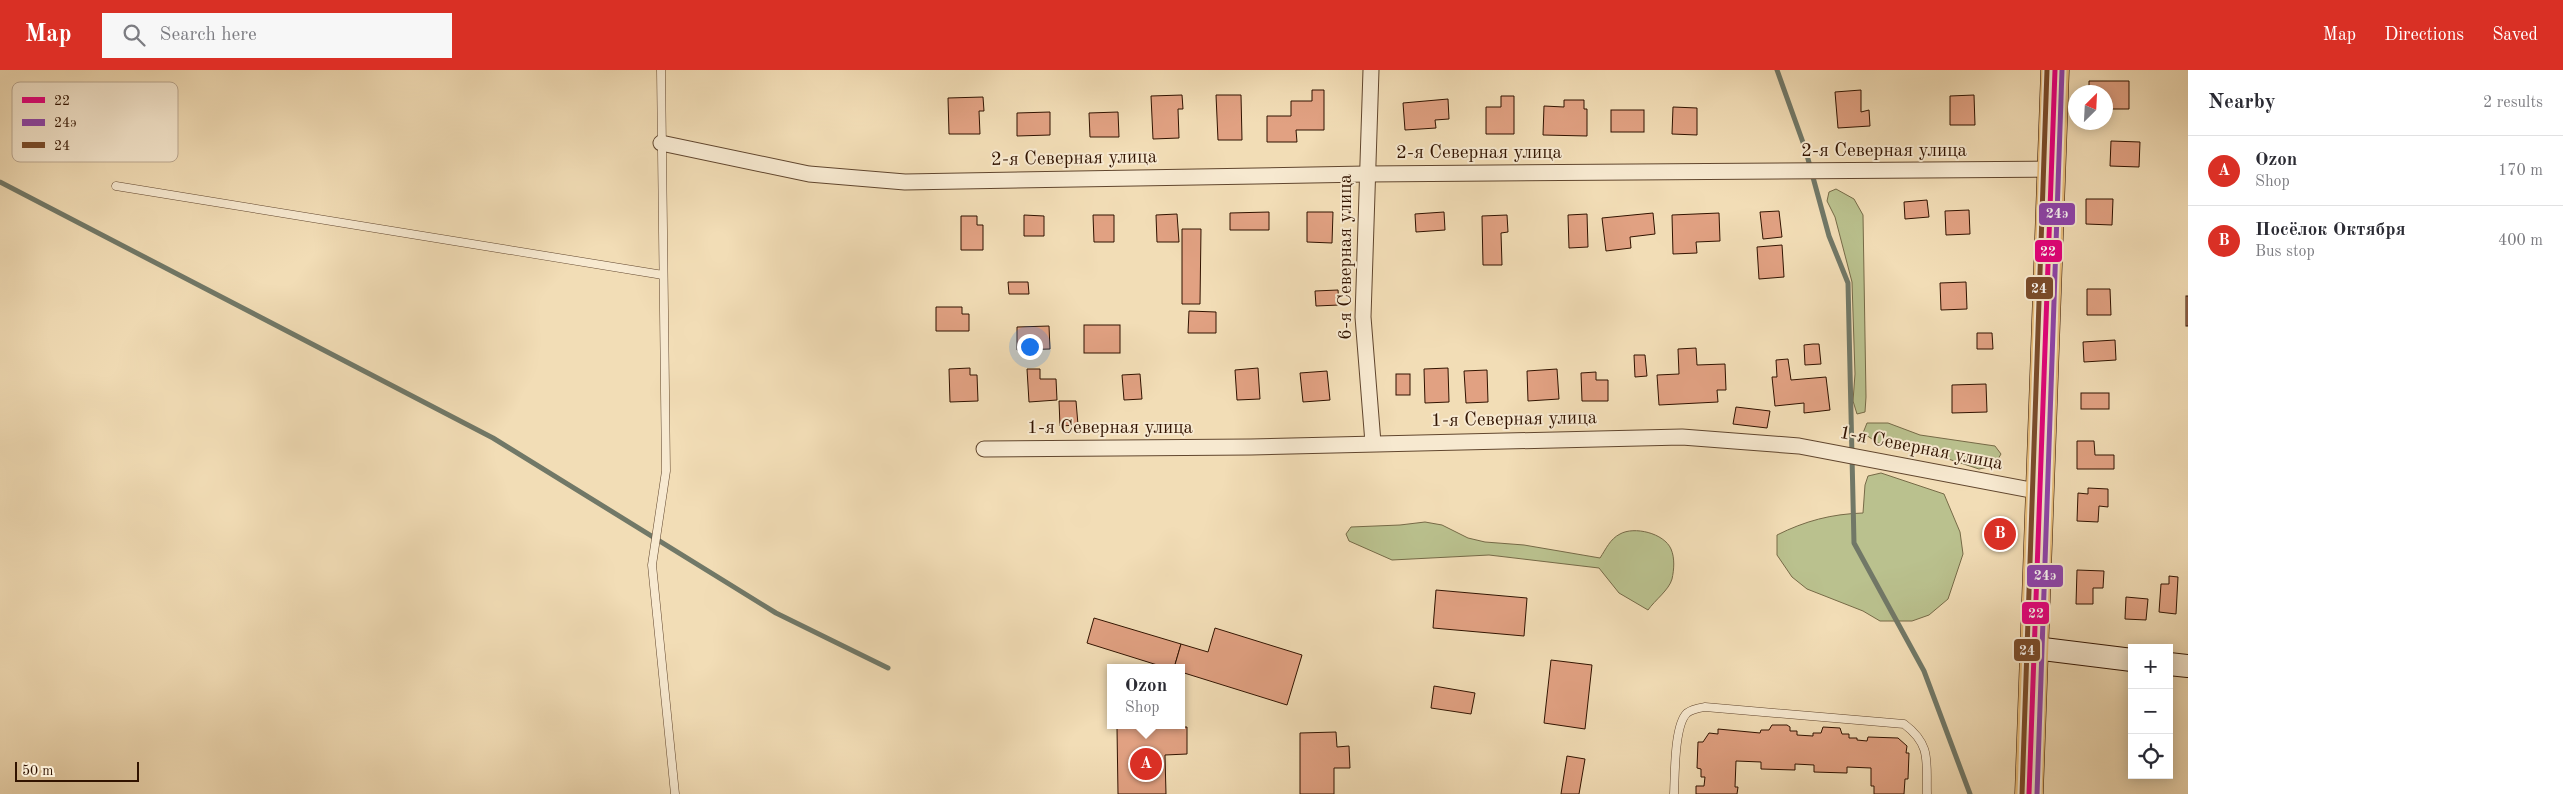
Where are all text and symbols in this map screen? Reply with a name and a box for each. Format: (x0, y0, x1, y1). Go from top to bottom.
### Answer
search box (102, 13, 452, 58)
icon: search (120, 21, 148, 49)
text: Map (25, 23, 72, 47)
text: Search here (160, 26, 257, 45)
text: Map (2323, 26, 2356, 44)
text: Directions (2384, 26, 2464, 44)
text: Saved (2492, 26, 2538, 44)
legend (12, 82, 178, 162)
north arrow (2068, 85, 2113, 130)
text: Nearby (2208, 92, 2276, 113)
text: 22 (54, 94, 70, 108)
text: 2 results (2483, 95, 2543, 111)
text: 24э (54, 116, 77, 130)
text: 24 (54, 139, 70, 153)
street label: 2-я Северная улица (1801, 142, 1968, 161)
street label: 2-я Северная улица (1396, 144, 1563, 163)
street label: 2-я Северная улица (991, 148, 1158, 170)
text: Ozon (2255, 151, 2297, 170)
text: A (2218, 163, 2230, 179)
text: 170 m (2498, 163, 2543, 179)
street label: 6-я Северная улица (1337, 173, 1356, 340)
text: Shop (2255, 174, 2290, 190)
line badge: 24э (2038, 202, 2076, 226)
text: 24э (2046, 207, 2068, 221)
text: Посёлок Октября (2255, 221, 2406, 240)
text: B (2218, 233, 2230, 249)
text: 400 m (2498, 233, 2543, 249)
line badge: 22 (2034, 239, 2063, 263)
text: Bus stop (2255, 244, 2315, 260)
text: 22 (2040, 245, 2056, 259)
line badge: 24 (2025, 276, 2054, 300)
text: 24 (2031, 282, 2047, 296)
your location (1017, 334, 1043, 360)
street label: 1-я Северная улица (1431, 409, 1598, 431)
street label: 1-я Северная улица (1027, 419, 1194, 438)
street label: 1-я Северная улица (1838, 424, 2005, 474)
pin: B (1984, 515, 2016, 553)
line badge: 24э (2026, 564, 2064, 588)
text: 24э (2034, 569, 2056, 583)
line badge: 22 (2021, 601, 2050, 625)
text: 22 (2028, 607, 2044, 621)
line badge: 24 (2013, 638, 2041, 662)
text: 24 (2019, 644, 2035, 658)
map controls (2128, 644, 2173, 779)
button: + (2128, 644, 2173, 689)
popup (1107, 664, 1185, 729)
text: Ozon (1125, 677, 1167, 696)
button: − (2128, 689, 2173, 734)
text: Shop (1125, 700, 1160, 716)
button: locate (2128, 734, 2173, 779)
pin: A (1130, 745, 1162, 783)
scale bar (15, 759, 139, 782)
text: 50 m (22, 764, 53, 778)

